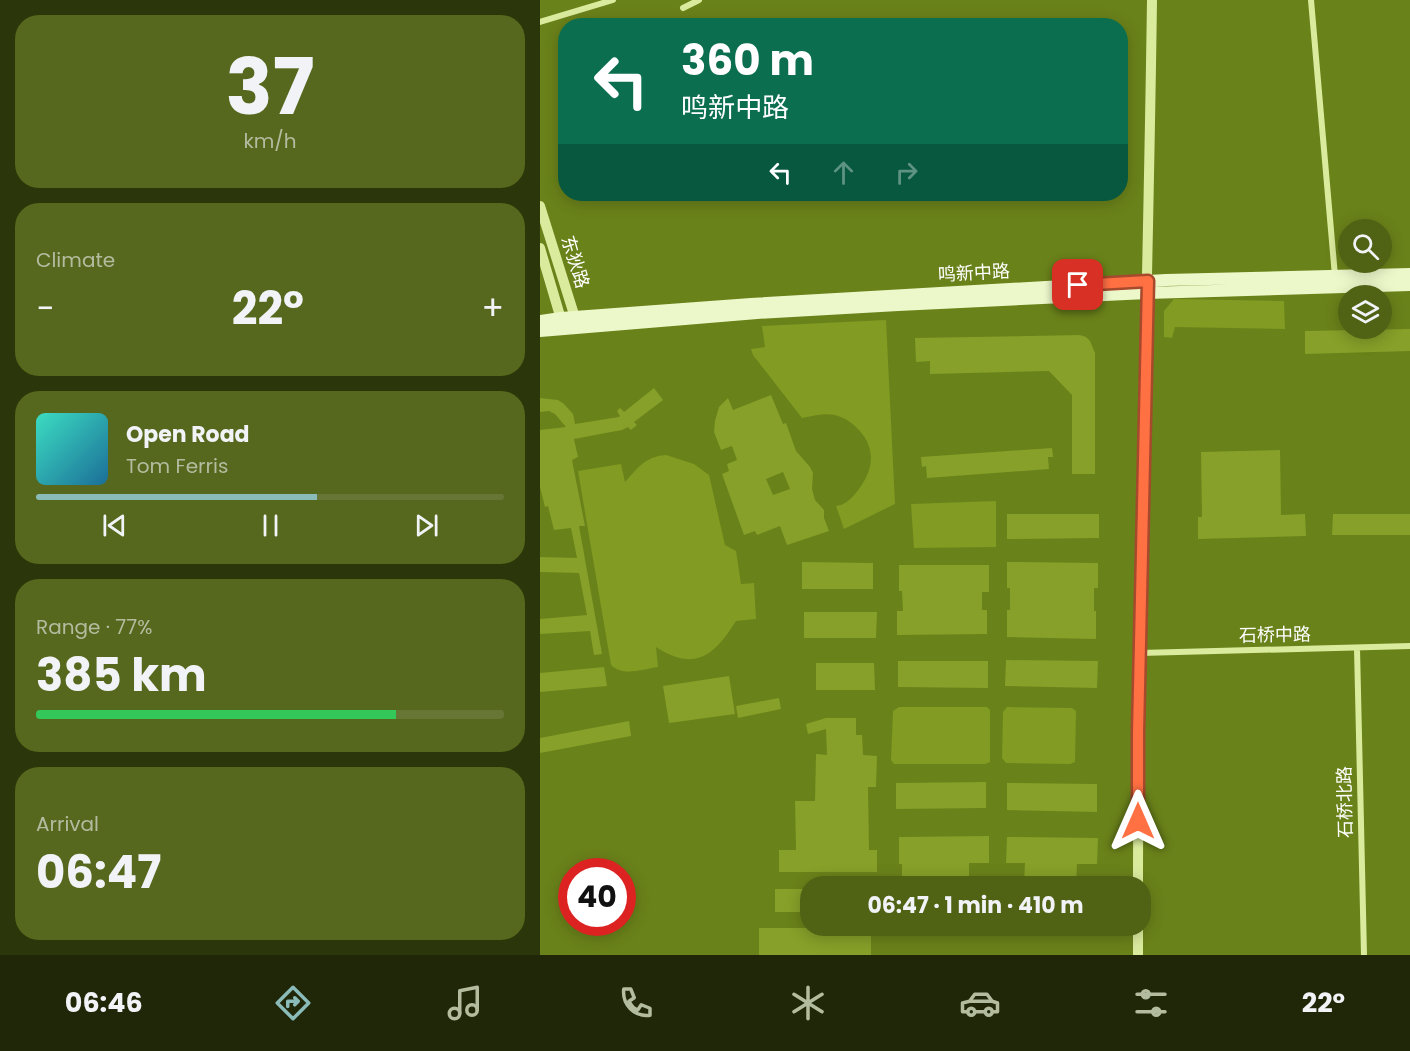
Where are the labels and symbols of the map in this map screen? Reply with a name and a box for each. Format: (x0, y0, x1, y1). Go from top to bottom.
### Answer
street label: 东狄路 (556, 232, 595, 291)
street label: 鸣新中路 (937, 258, 1011, 287)
pin (1052, 259, 1103, 310)
street label: 石桥中路 (1239, 621, 1311, 648)
street label: 石桥北路 (1331, 766, 1358, 838)
position arrow (1106, 789, 1170, 853)
speed limit sign: 40 (558, 858, 636, 936)

